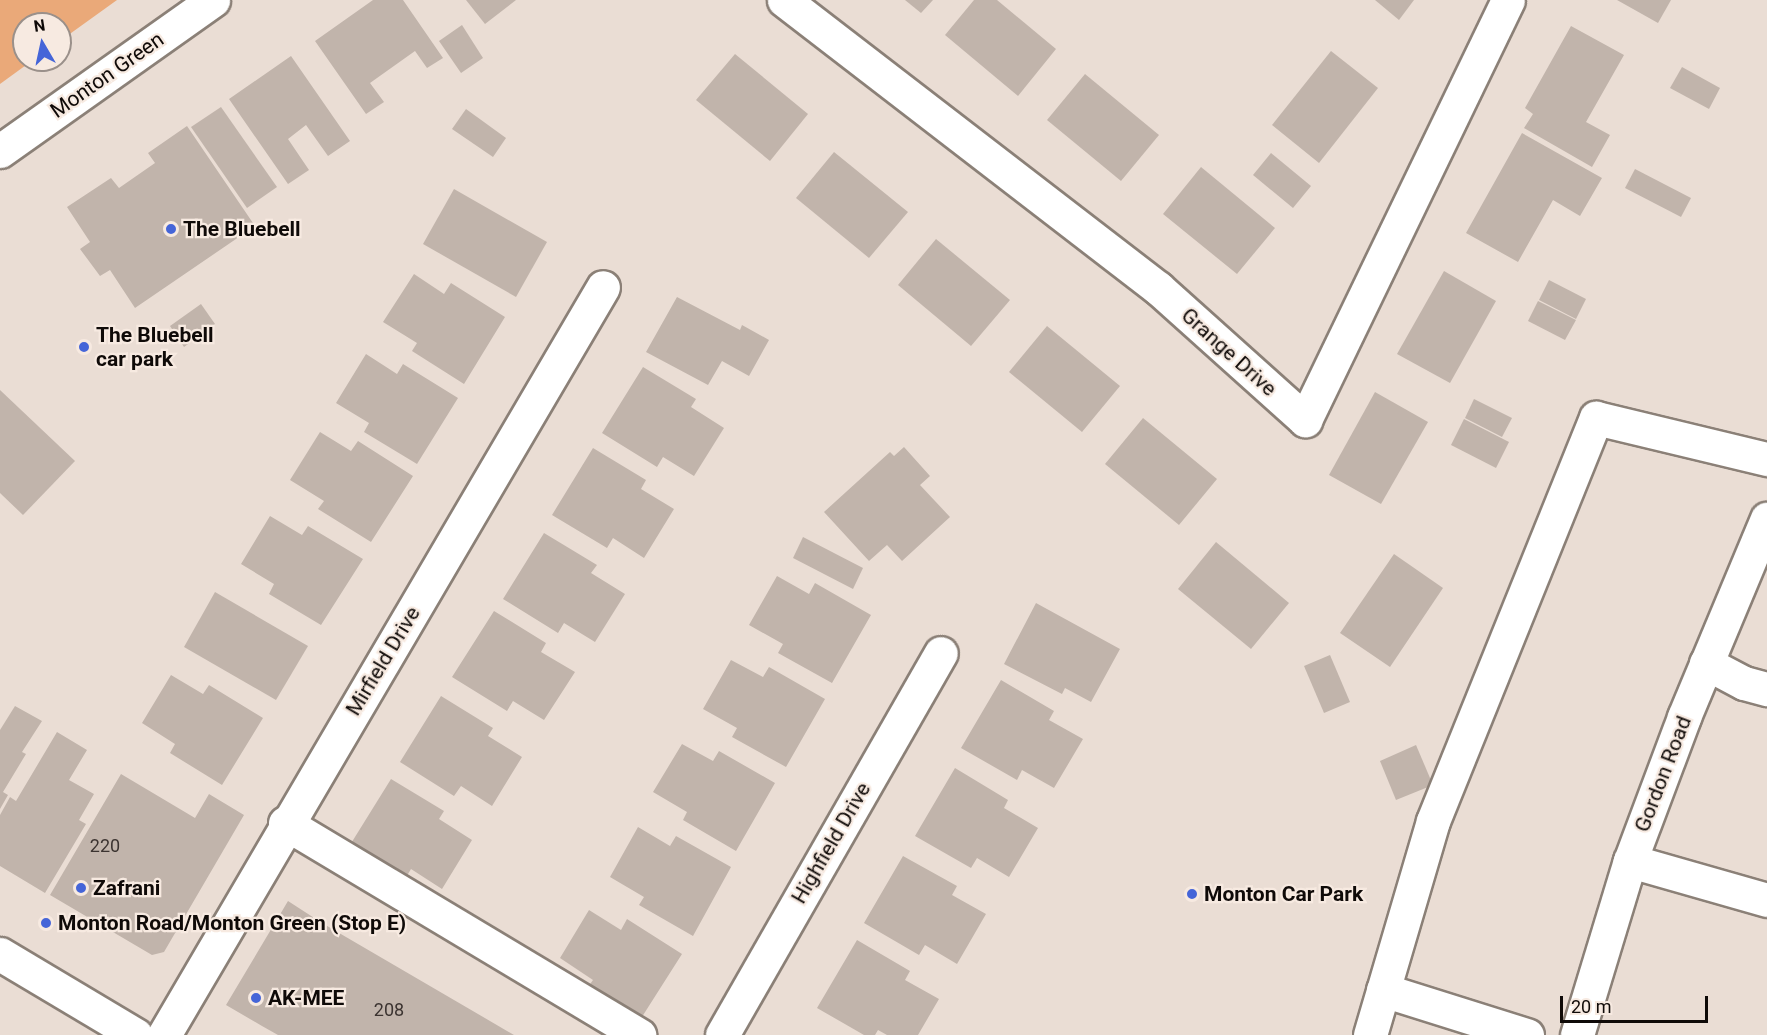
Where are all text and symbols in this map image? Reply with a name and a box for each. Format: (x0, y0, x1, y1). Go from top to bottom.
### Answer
north arrow (12, 12, 72, 72)
text: N (32, 15, 46, 36)
street label: Monton Green (46, 27, 168, 123)
place label: The Bluebell (183, 216, 301, 242)
marker: The Bluebell (164, 222, 178, 236)
street label: Grange Drive (1176, 303, 1282, 401)
place label: The Bluebell car park (96, 322, 214, 372)
marker: The Bluebell car park (77, 340, 91, 354)
street label: Mirfield Drive (341, 602, 425, 720)
street label: Gordon Road (1629, 713, 1697, 835)
street label: Highfield Drive (786, 778, 876, 908)
house number: 220 (90, 835, 120, 857)
place label: Zafrani (93, 875, 160, 901)
marker: Zafrani (74, 881, 88, 895)
place label: Monton Car Park (1204, 881, 1363, 907)
marker: Monton Car Park (1185, 887, 1199, 901)
place label: Monton Road/Monton Green (Stop E) (58, 910, 406, 936)
marker: Monton Road/Monton Green (Stop E) (39, 916, 53, 930)
scale bar (1563, 984, 1712, 1022)
place label: AK-MEE (268, 985, 344, 1011)
marker: AK-MEE (249, 991, 263, 1005)
text: 20 m (1571, 996, 1611, 1017)
house number: 208 (374, 999, 404, 1021)

